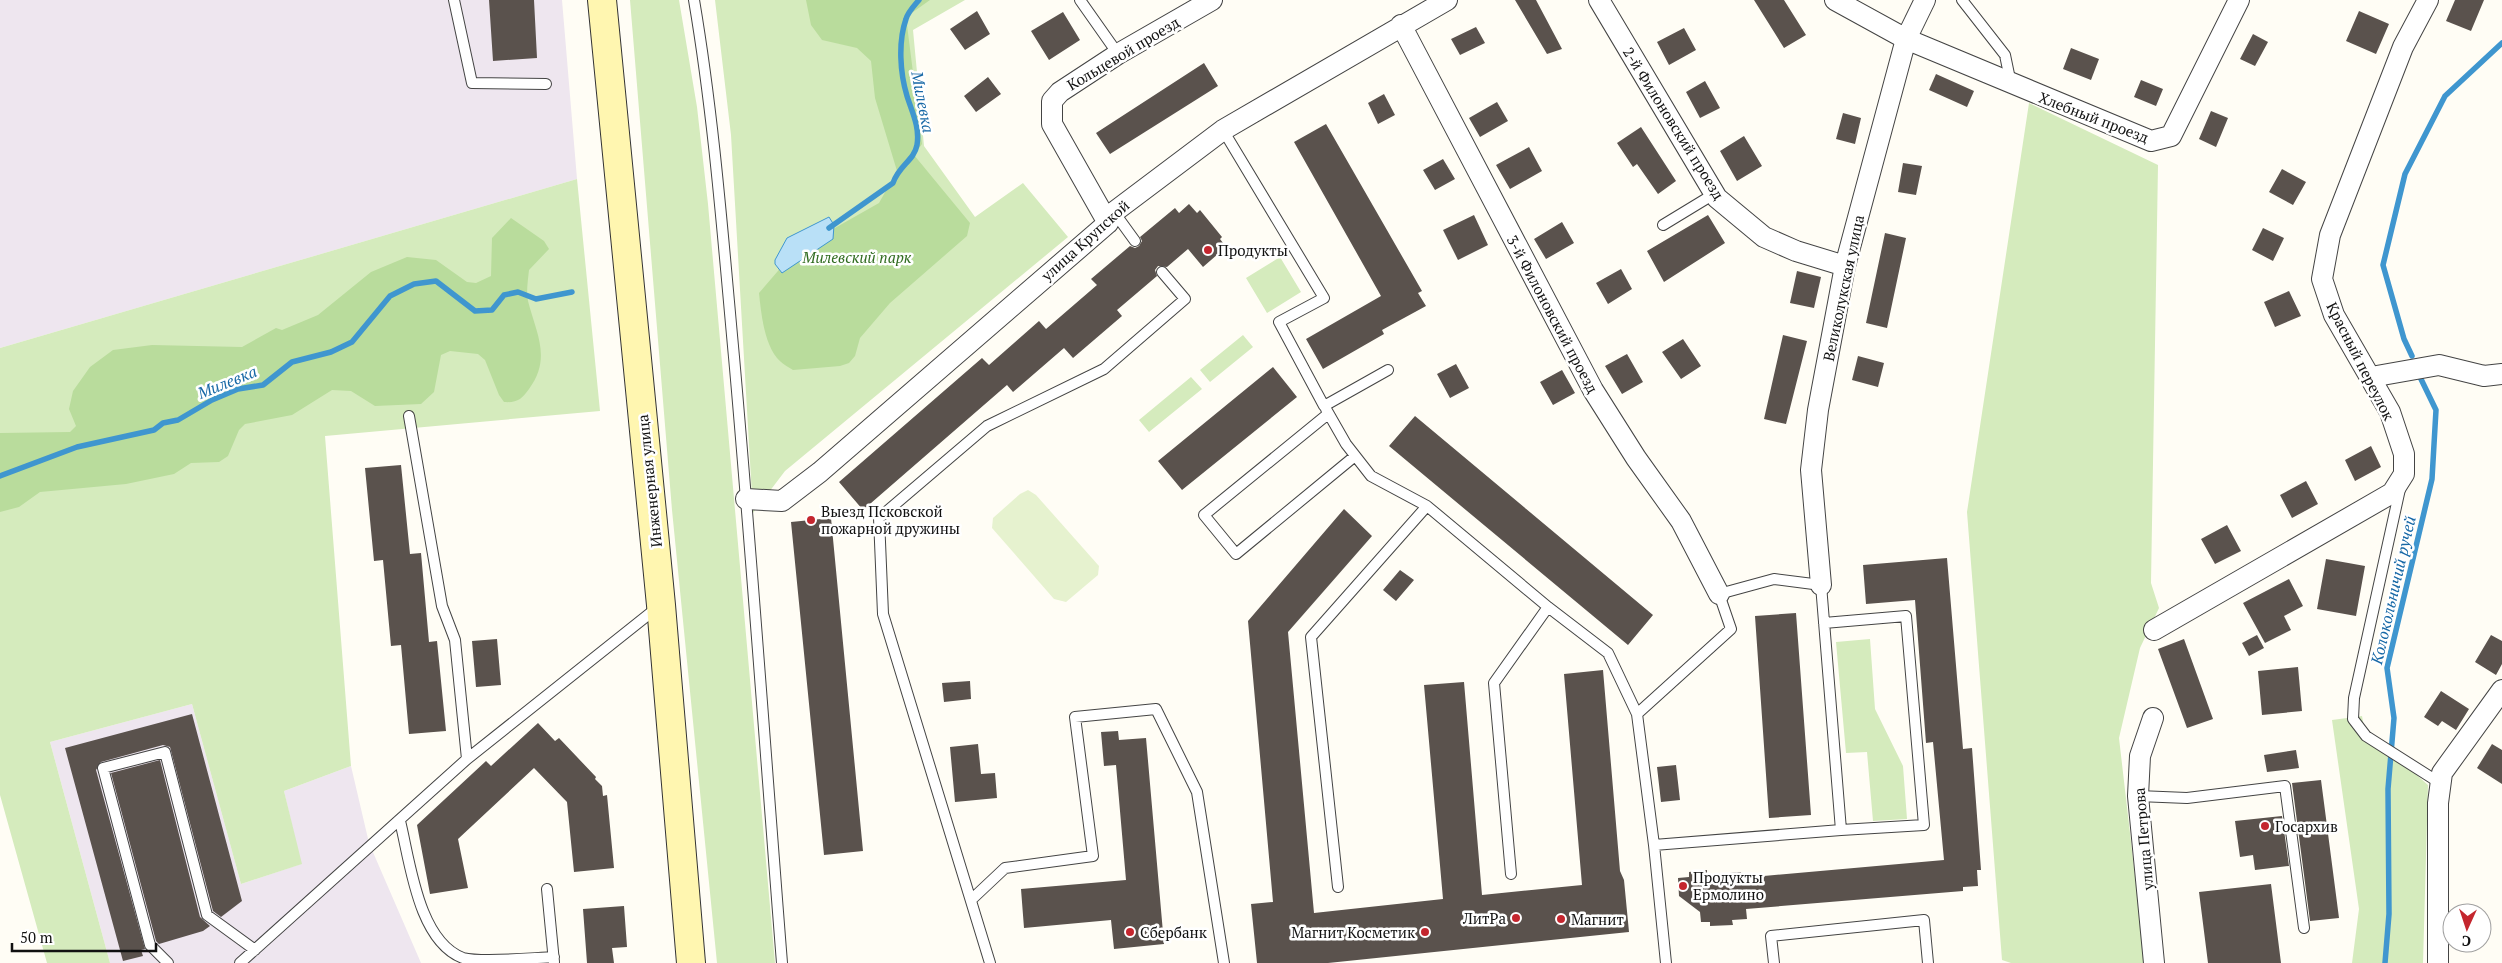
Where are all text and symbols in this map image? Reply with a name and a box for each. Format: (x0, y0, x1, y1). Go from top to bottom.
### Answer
street label: Кольцевой проезд (1063, 11, 1183, 94)
street label: 2-й Филоновский проезд (1619, 43, 1729, 203)
water label: Милевка (906, 68, 940, 135)
street label: Хлебный проезд (2036, 87, 2152, 147)
street label: улица Крупской (1036, 195, 1133, 286)
street label: Великолукская улица (1818, 213, 1868, 363)
street label: 3-й Филоновский проезд (1503, 231, 1603, 397)
place label: Продукты (1218, 240, 1288, 260)
marker: Продукты (1202, 244, 1214, 256)
park label: Милевский парк (802, 247, 912, 267)
street label: Красный переулок (2323, 298, 2400, 424)
water label: Милевка (193, 360, 260, 404)
street label: Инженерная улица (632, 413, 666, 548)
place label: Выезд Псковской пожарной дружины (821, 501, 960, 538)
water label: Колокольничий ручей (2365, 513, 2421, 667)
marker: Выезд Псковской пожарной дружины (805, 514, 817, 526)
street label: улица Петрова (2129, 786, 2158, 892)
place label: Госархив (2275, 816, 2338, 836)
marker: Госархив (2259, 820, 2271, 832)
place label: Продукты Ермолино (1693, 867, 1764, 904)
marker: Продукты Ермолино (1677, 880, 1689, 892)
north arrow (2442, 903, 2492, 953)
place label: ЛитРа (1462, 908, 1506, 928)
place label: Магнит (1571, 909, 1624, 929)
marker: ЛитРа (1510, 912, 1522, 924)
marker: Магнит (1555, 913, 1567, 925)
scale bar (12, 920, 156, 952)
place label: Сбербанк (1140, 922, 1208, 942)
place label: Магнит Косметик (1291, 922, 1416, 942)
marker: Сбербанк (1124, 926, 1136, 938)
marker: Магнит Косметик (1419, 926, 1431, 938)
text: 50 m (20, 927, 53, 947)
text: С (2461, 932, 2471, 951)

